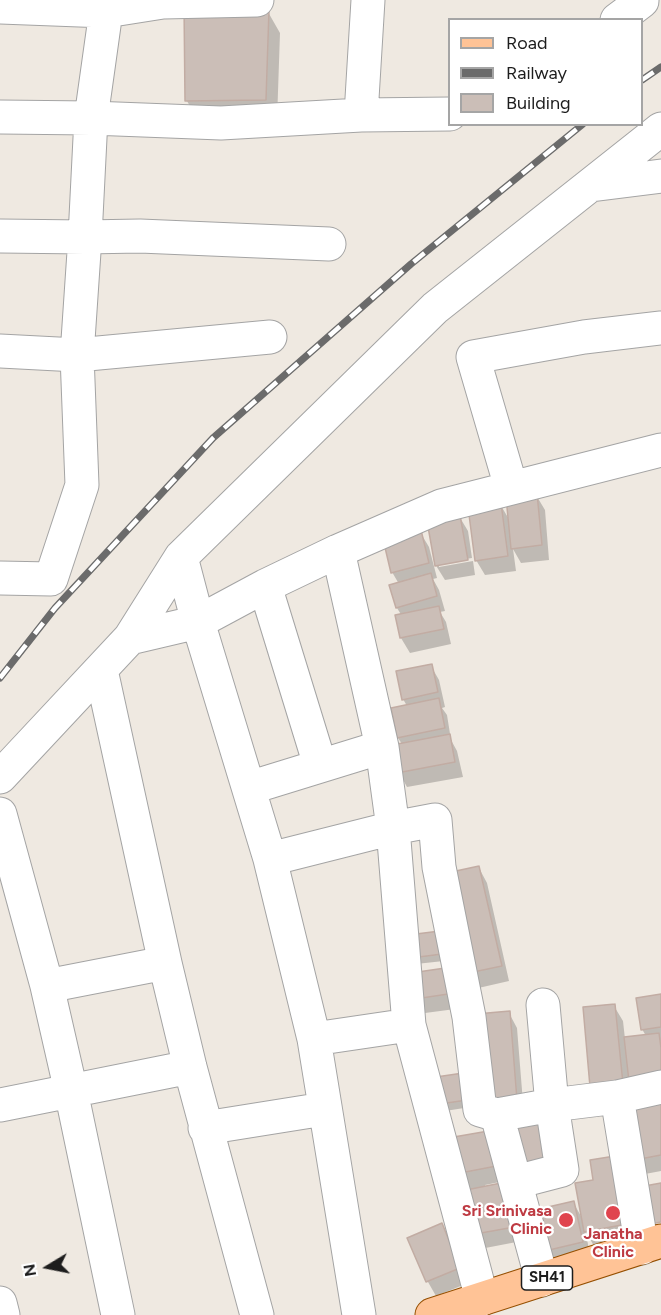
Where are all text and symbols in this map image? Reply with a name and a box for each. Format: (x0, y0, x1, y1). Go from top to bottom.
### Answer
legend (448, 18, 643, 126)
text: Road (506, 32, 547, 54)
text: Railway (506, 62, 567, 84)
text: Building (506, 92, 571, 114)
place label: Sri Srinivasa Clinic (462, 1201, 552, 1239)
marker: Janatha Clinic (604, 1204, 622, 1222)
marker: Sri Srinivasa Clinic (557, 1211, 575, 1229)
place label: Janatha Clinic (583, 1224, 643, 1262)
north arrow (18, 1237, 78, 1297)
text: N (19, 1262, 40, 1278)
road number: SH41 (522, 1266, 572, 1290)

